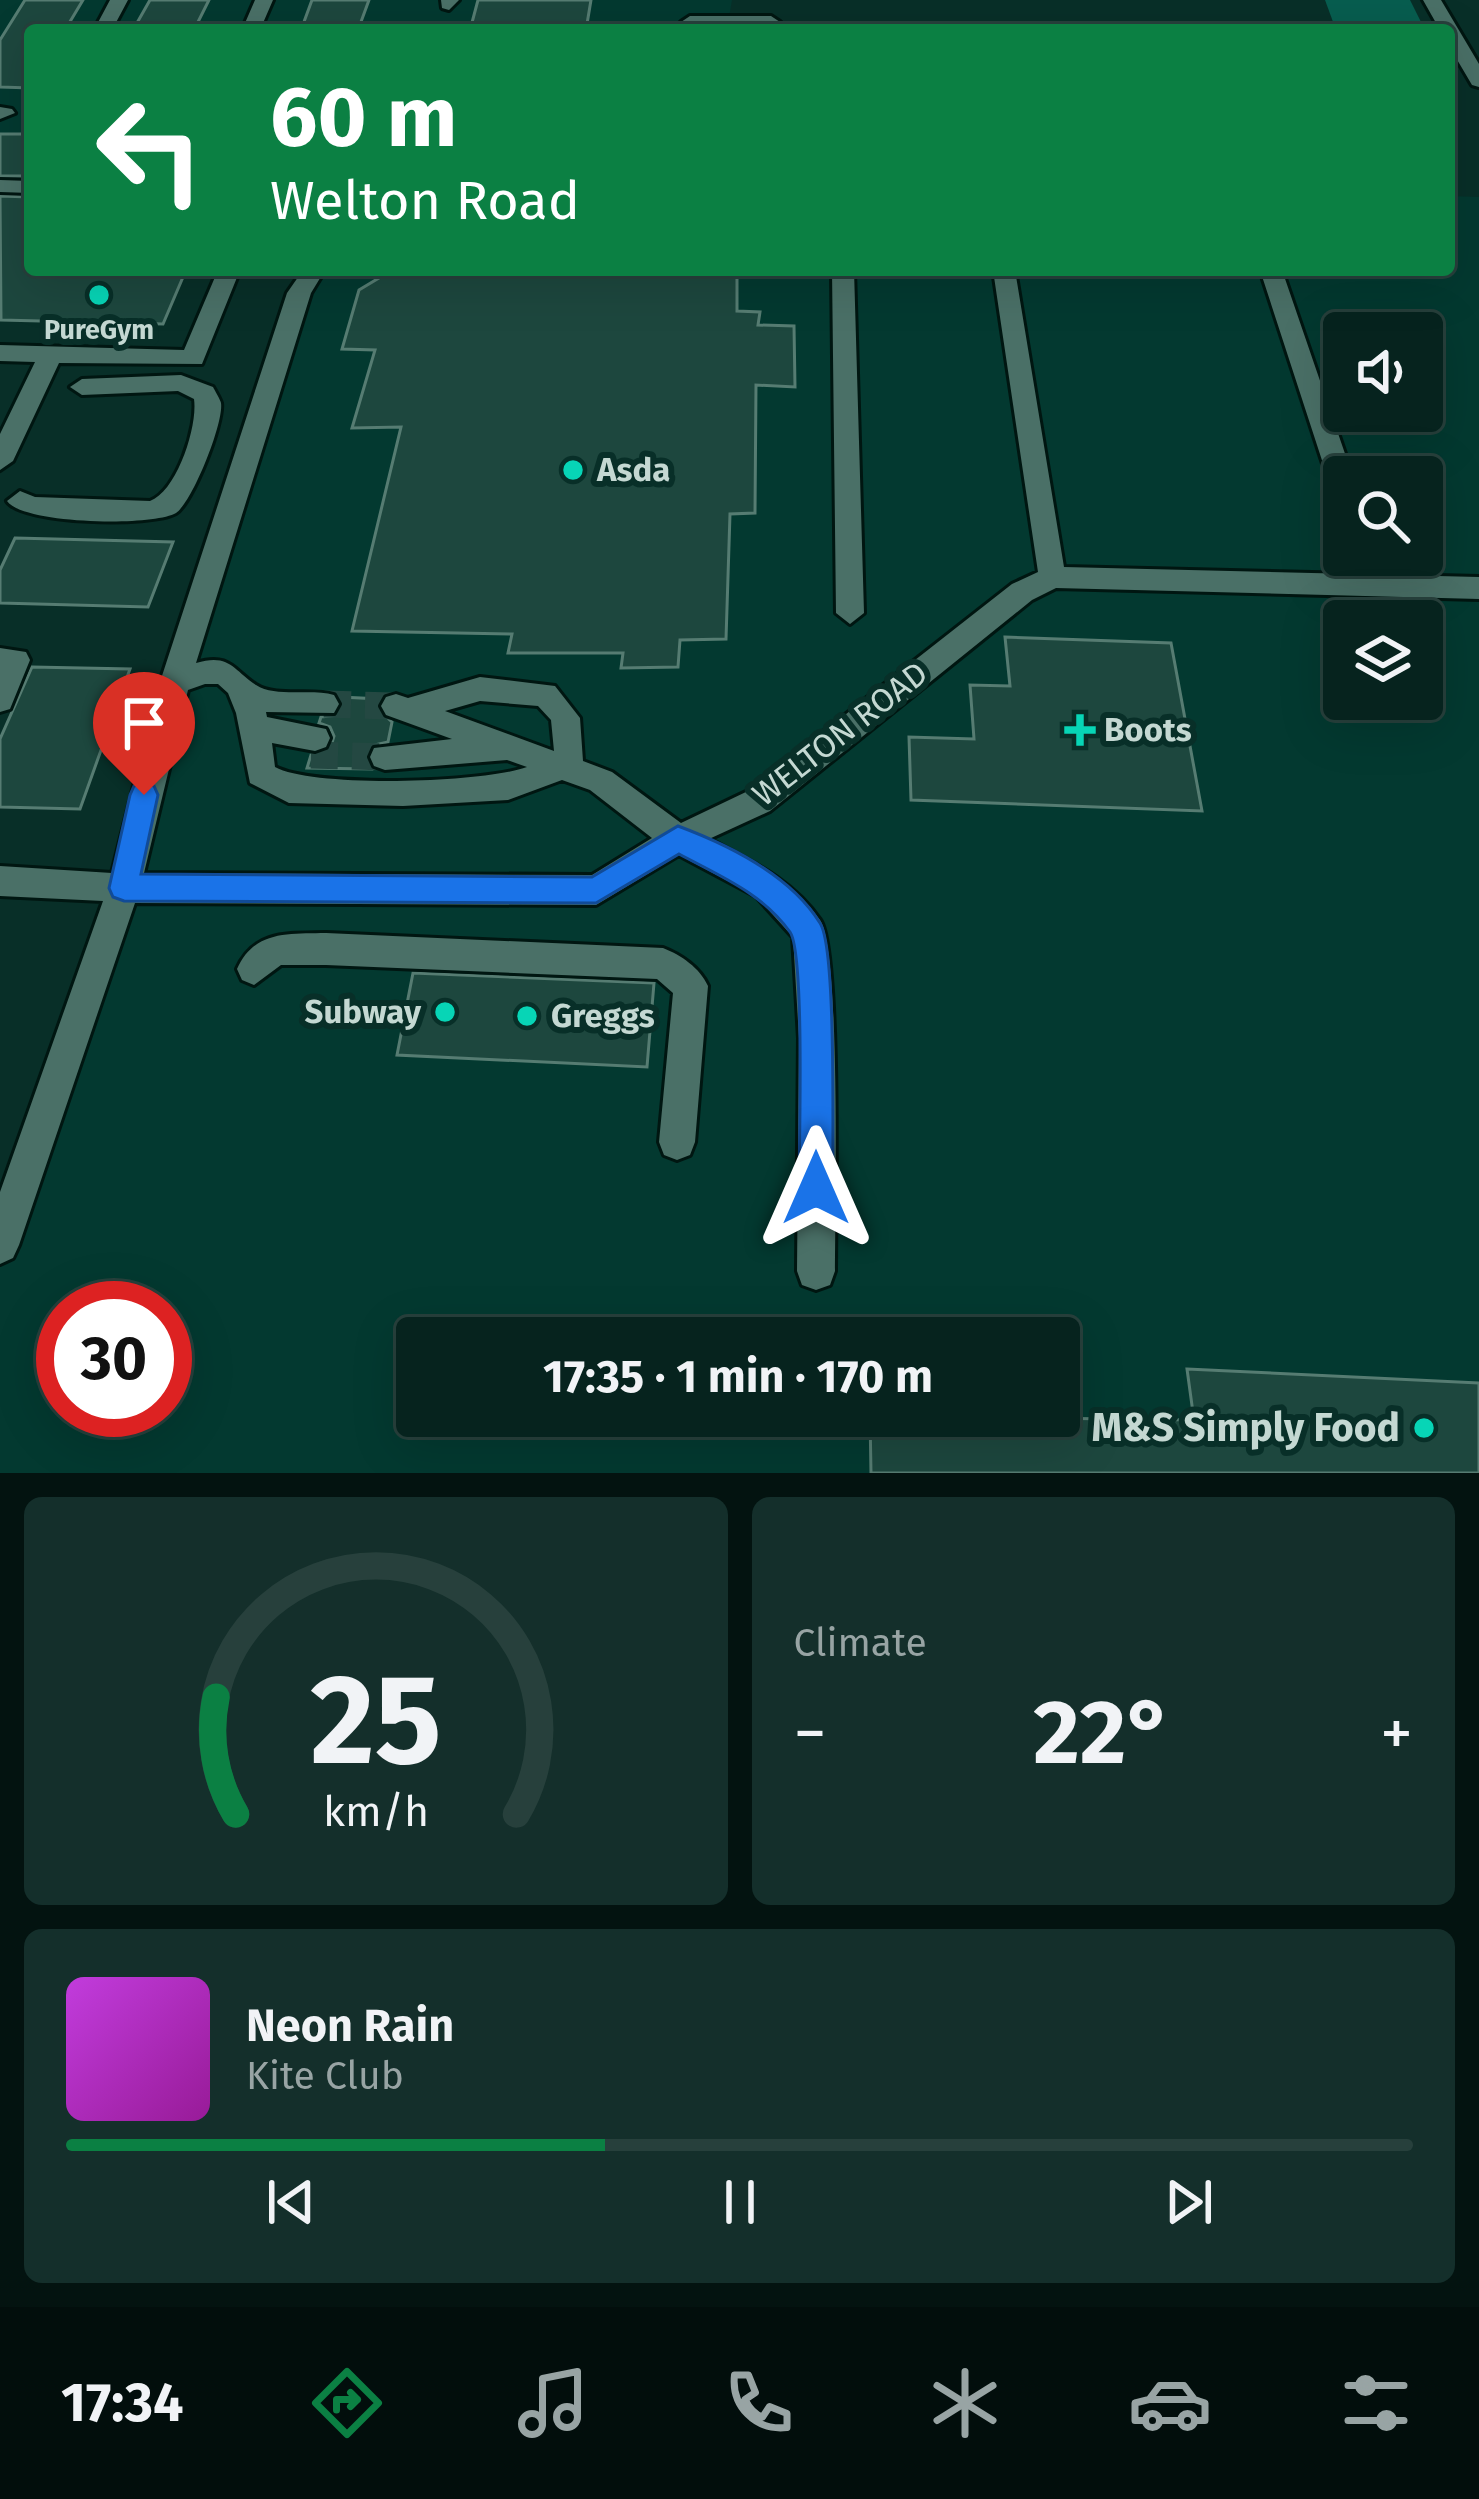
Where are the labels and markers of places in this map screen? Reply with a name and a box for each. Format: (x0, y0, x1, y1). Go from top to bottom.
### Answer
marker: PureGym (86, 282, 112, 308)
place label: PureGym (44, 314, 154, 346)
place label: Asda (596, 450, 670, 490)
marker: Asda (560, 457, 586, 483)
pin (93, 672, 195, 795)
place label: Boots (1104, 710, 1192, 750)
marker: Boots (1067, 717, 1093, 743)
place label: Subway (305, 992, 422, 1032)
place label: Greggs (551, 996, 655, 1036)
marker: Subway (432, 999, 458, 1025)
marker: Greggs (514, 1003, 540, 1029)
place label: M&S Simply Food (1091, 1405, 1400, 1451)
marker: M&S Simply Food (1411, 1415, 1437, 1441)

